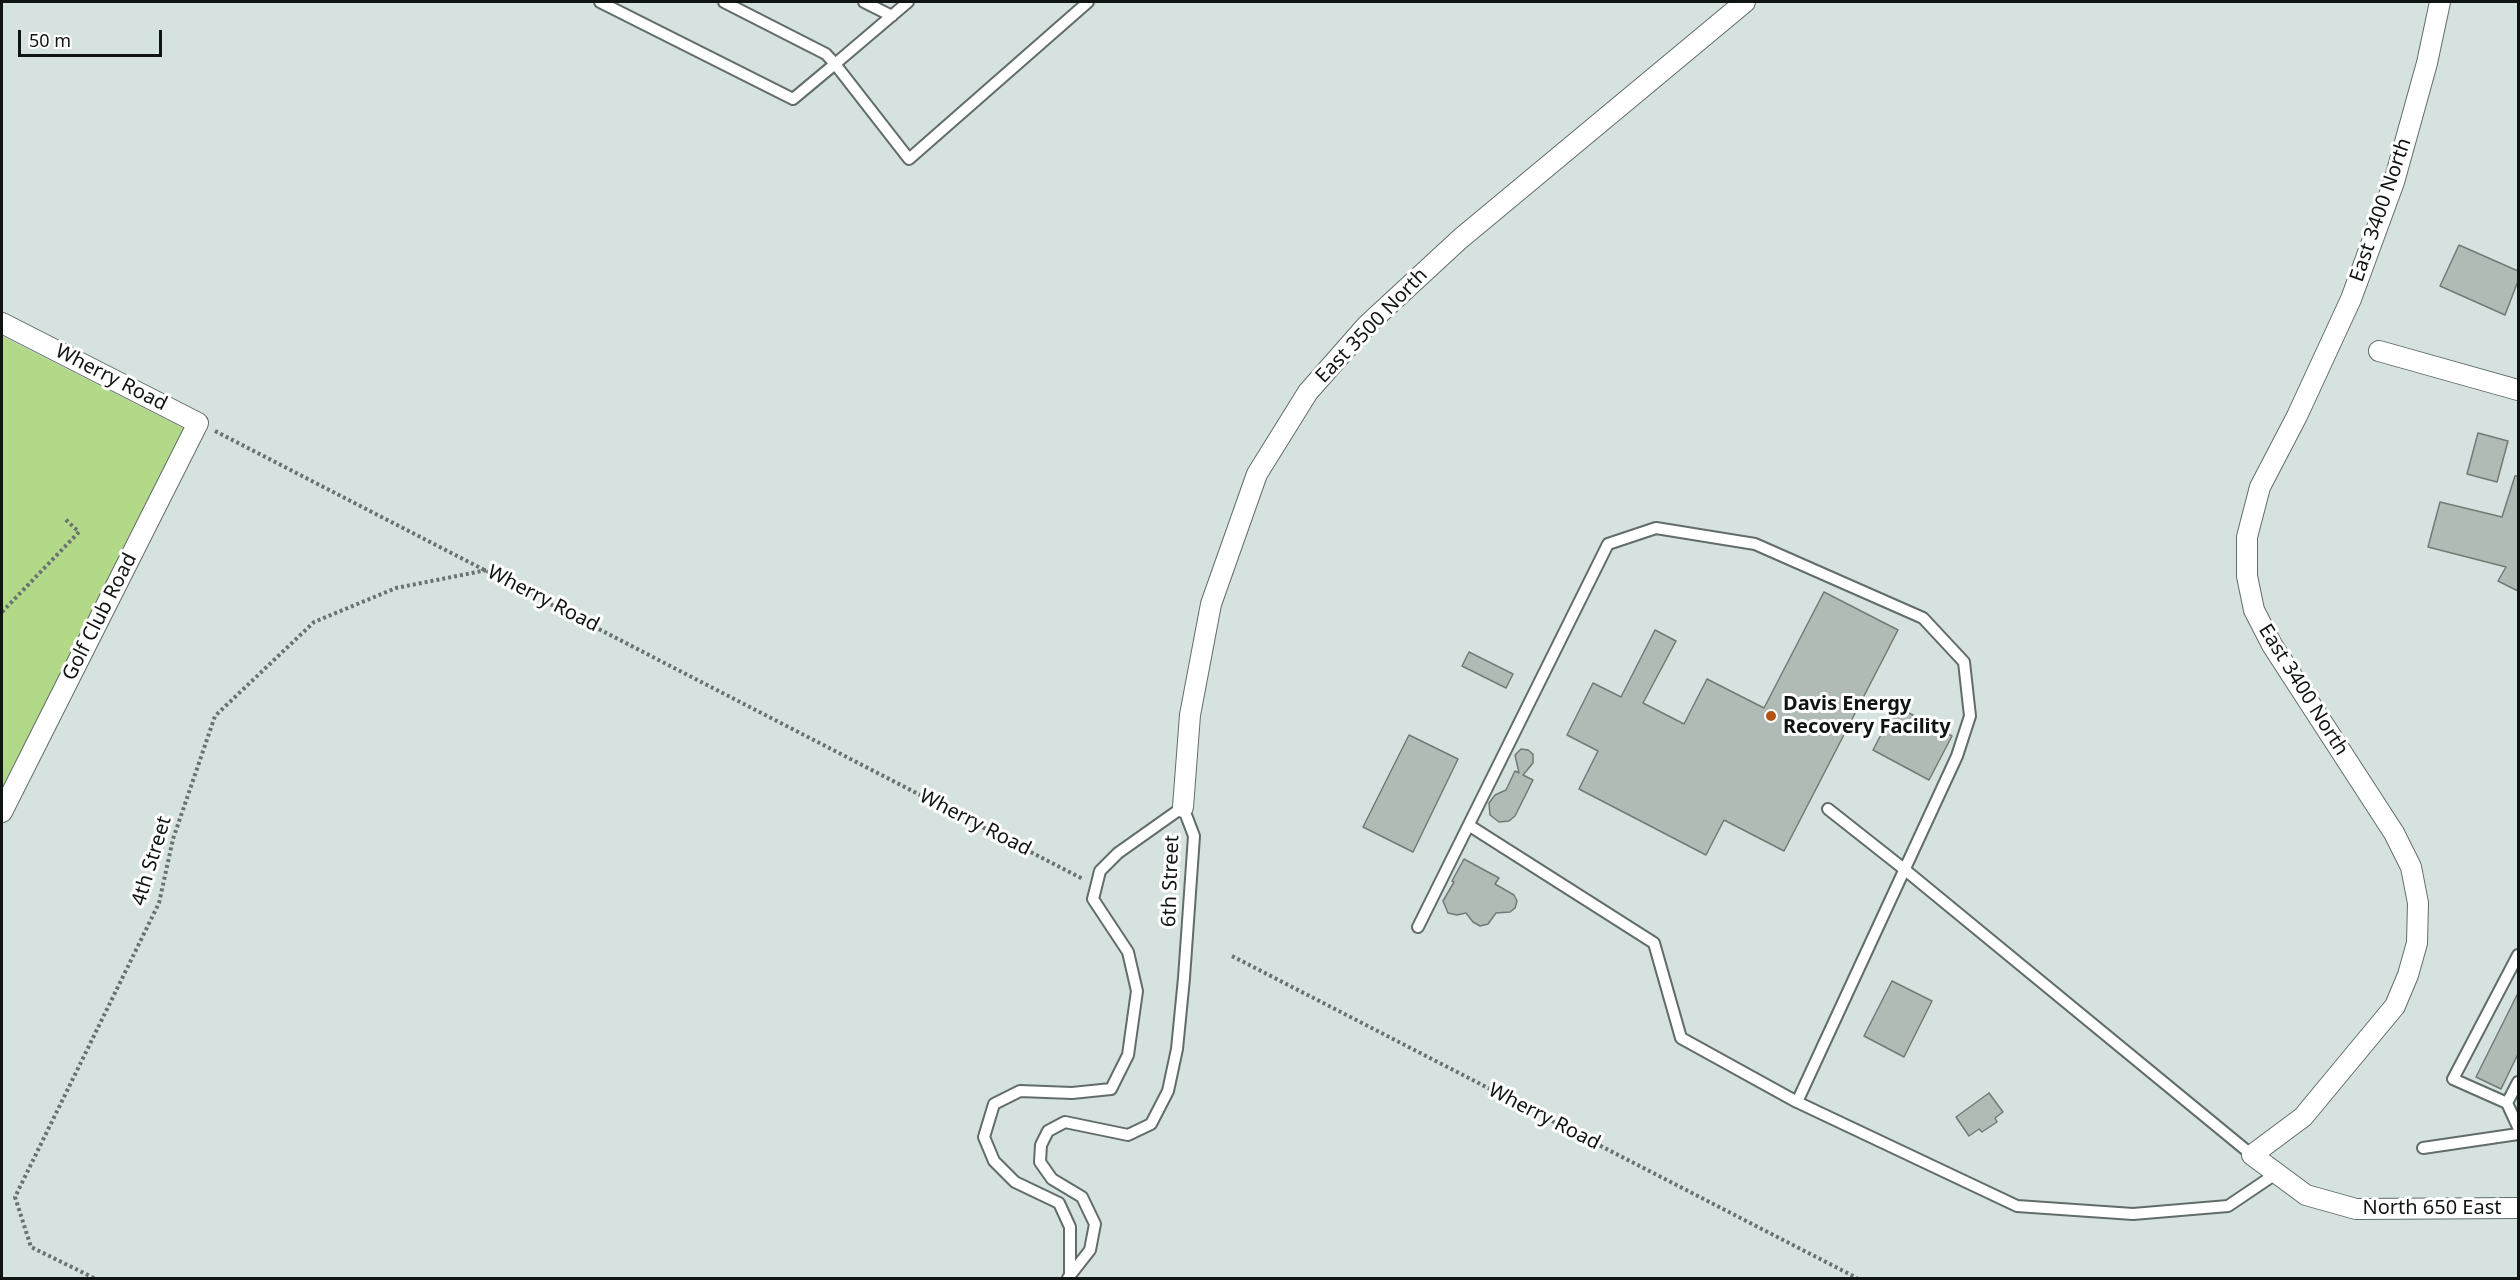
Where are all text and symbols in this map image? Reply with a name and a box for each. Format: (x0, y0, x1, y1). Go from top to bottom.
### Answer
scale bar (21, 18, 165, 56)
text: 50 m (29, 28, 71, 52)
street label: East 3400 North (2345, 135, 2417, 285)
street label: East 3500 North (1311, 264, 1433, 388)
street label: Wherry Road (51, 340, 171, 416)
street label: Golf Club Road (58, 549, 142, 685)
street label: Wherry Road (483, 561, 603, 637)
street label: East 3400 North (2253, 620, 2353, 760)
place label: Davis Energy Recovery Facility (1783, 692, 1951, 739)
marker: Davis Energy Recovery Facility (1764, 709, 1778, 723)
street label: Wherry Road (915, 785, 1035, 861)
street label: 4th Street (127, 813, 177, 909)
street label: 6th Street (1157, 835, 1185, 927)
street label: Wherry Road (1484, 1079, 1604, 1155)
street label: North 650 East (2363, 1196, 2501, 1220)

